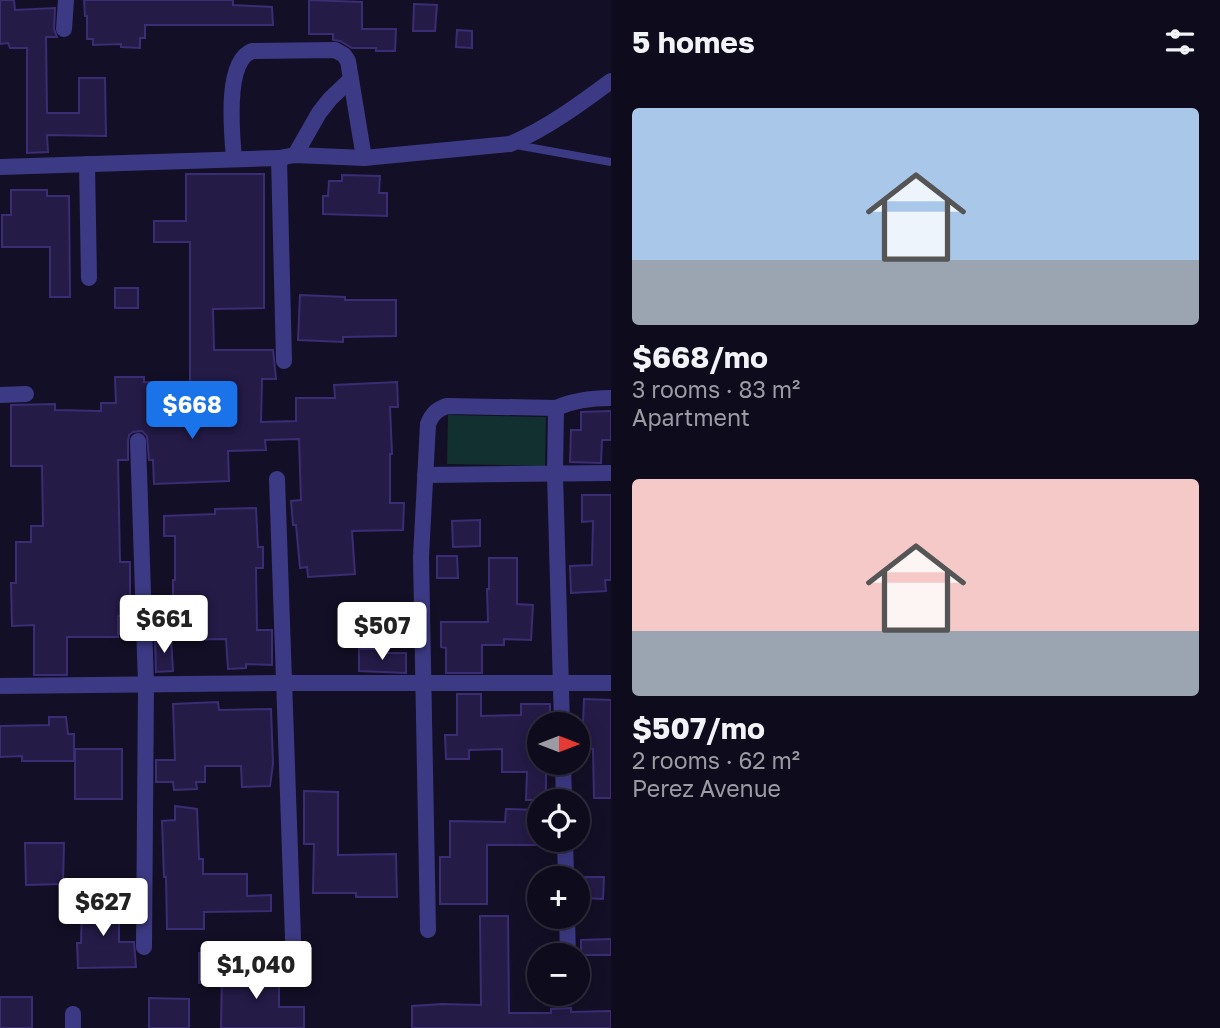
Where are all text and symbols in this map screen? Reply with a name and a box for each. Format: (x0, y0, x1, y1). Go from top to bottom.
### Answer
icon: filters (1161, 23, 1199, 61)
text: 5 homes (632, 24, 755, 60)
icon: home (853, 154, 979, 280)
text: $668/mo (632, 339, 768, 375)
text: 3 rooms · 83 m² (632, 375, 800, 403)
pin: $668 (151, 382, 233, 441)
text: $668 (162, 390, 222, 418)
text: Apartment (632, 403, 750, 431)
icon: home (853, 525, 979, 651)
pin: $661 (123, 596, 205, 655)
pin: $507 (341, 602, 423, 662)
text: $661 (136, 604, 192, 632)
text: $507 (354, 611, 410, 639)
text: $507/mo (632, 710, 765, 746)
north arrow (527, 712, 590, 775)
map controls (527, 712, 590, 1006)
text: 2 rooms · 62 m² (632, 746, 800, 774)
text: Perez Avenue (632, 774, 781, 802)
button: locate (527, 789, 590, 852)
button: + (527, 866, 590, 929)
pin: $627 (62, 878, 144, 938)
text: $627 (75, 887, 131, 915)
pin: $1,040 (199, 942, 313, 1001)
button: − (527, 943, 590, 1006)
text: $1,040 (217, 950, 295, 978)

